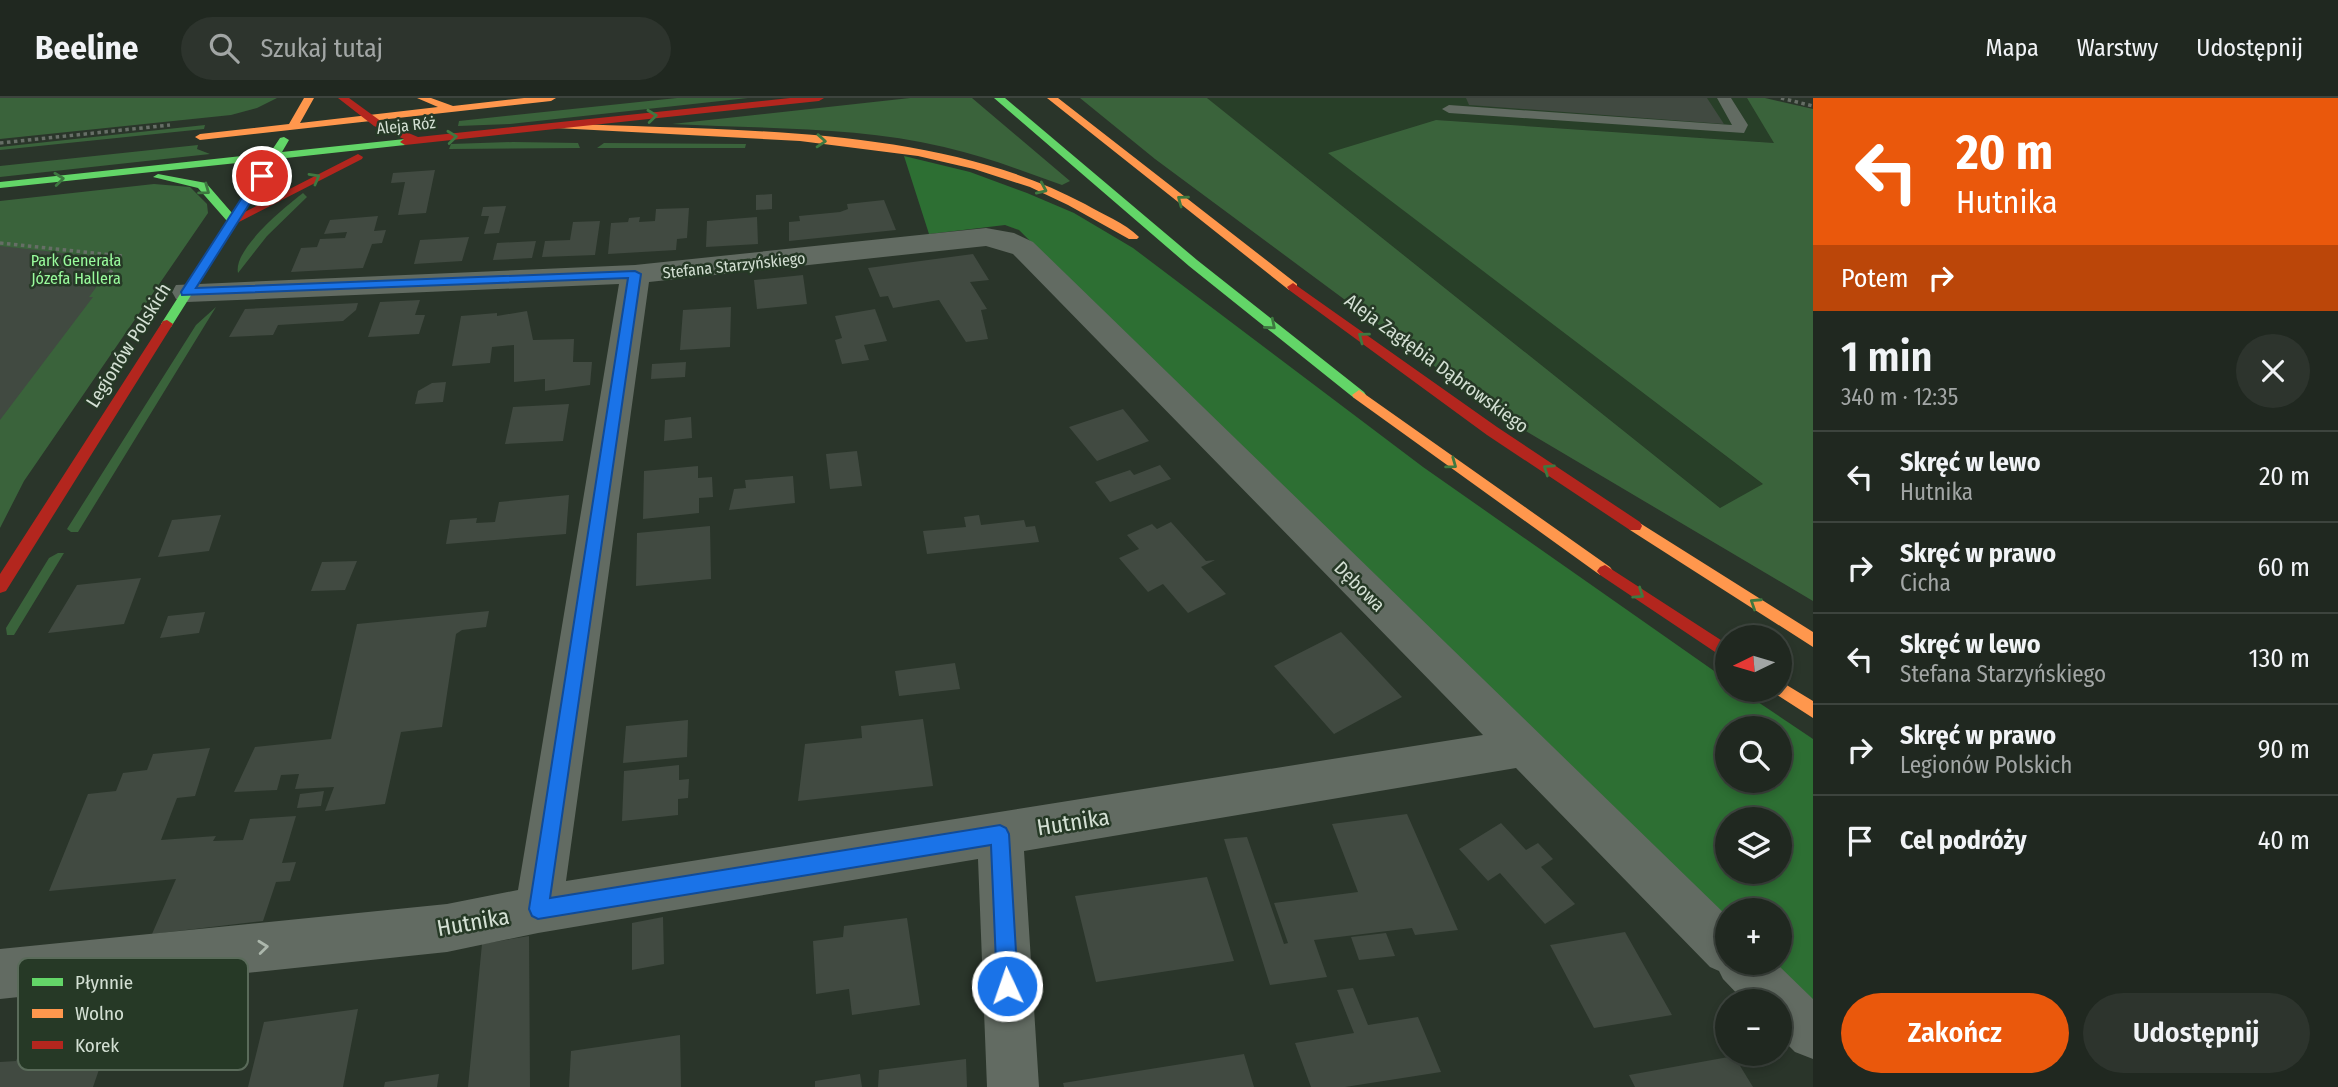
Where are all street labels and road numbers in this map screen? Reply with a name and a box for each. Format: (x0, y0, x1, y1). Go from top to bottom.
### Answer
street label: Aleja Róż (376, 113, 436, 138)
street label: Stefana Starzyńskiego (662, 249, 806, 282)
street label: Legionów Polskich (81, 279, 176, 412)
street label: Aleja Zagłębia Dąbrowskiego (1340, 289, 1533, 438)
street label: Dębowa (1330, 556, 1390, 616)
street label: Hutnika (1035, 802, 1111, 842)
street label: Hutnika (435, 902, 511, 942)

